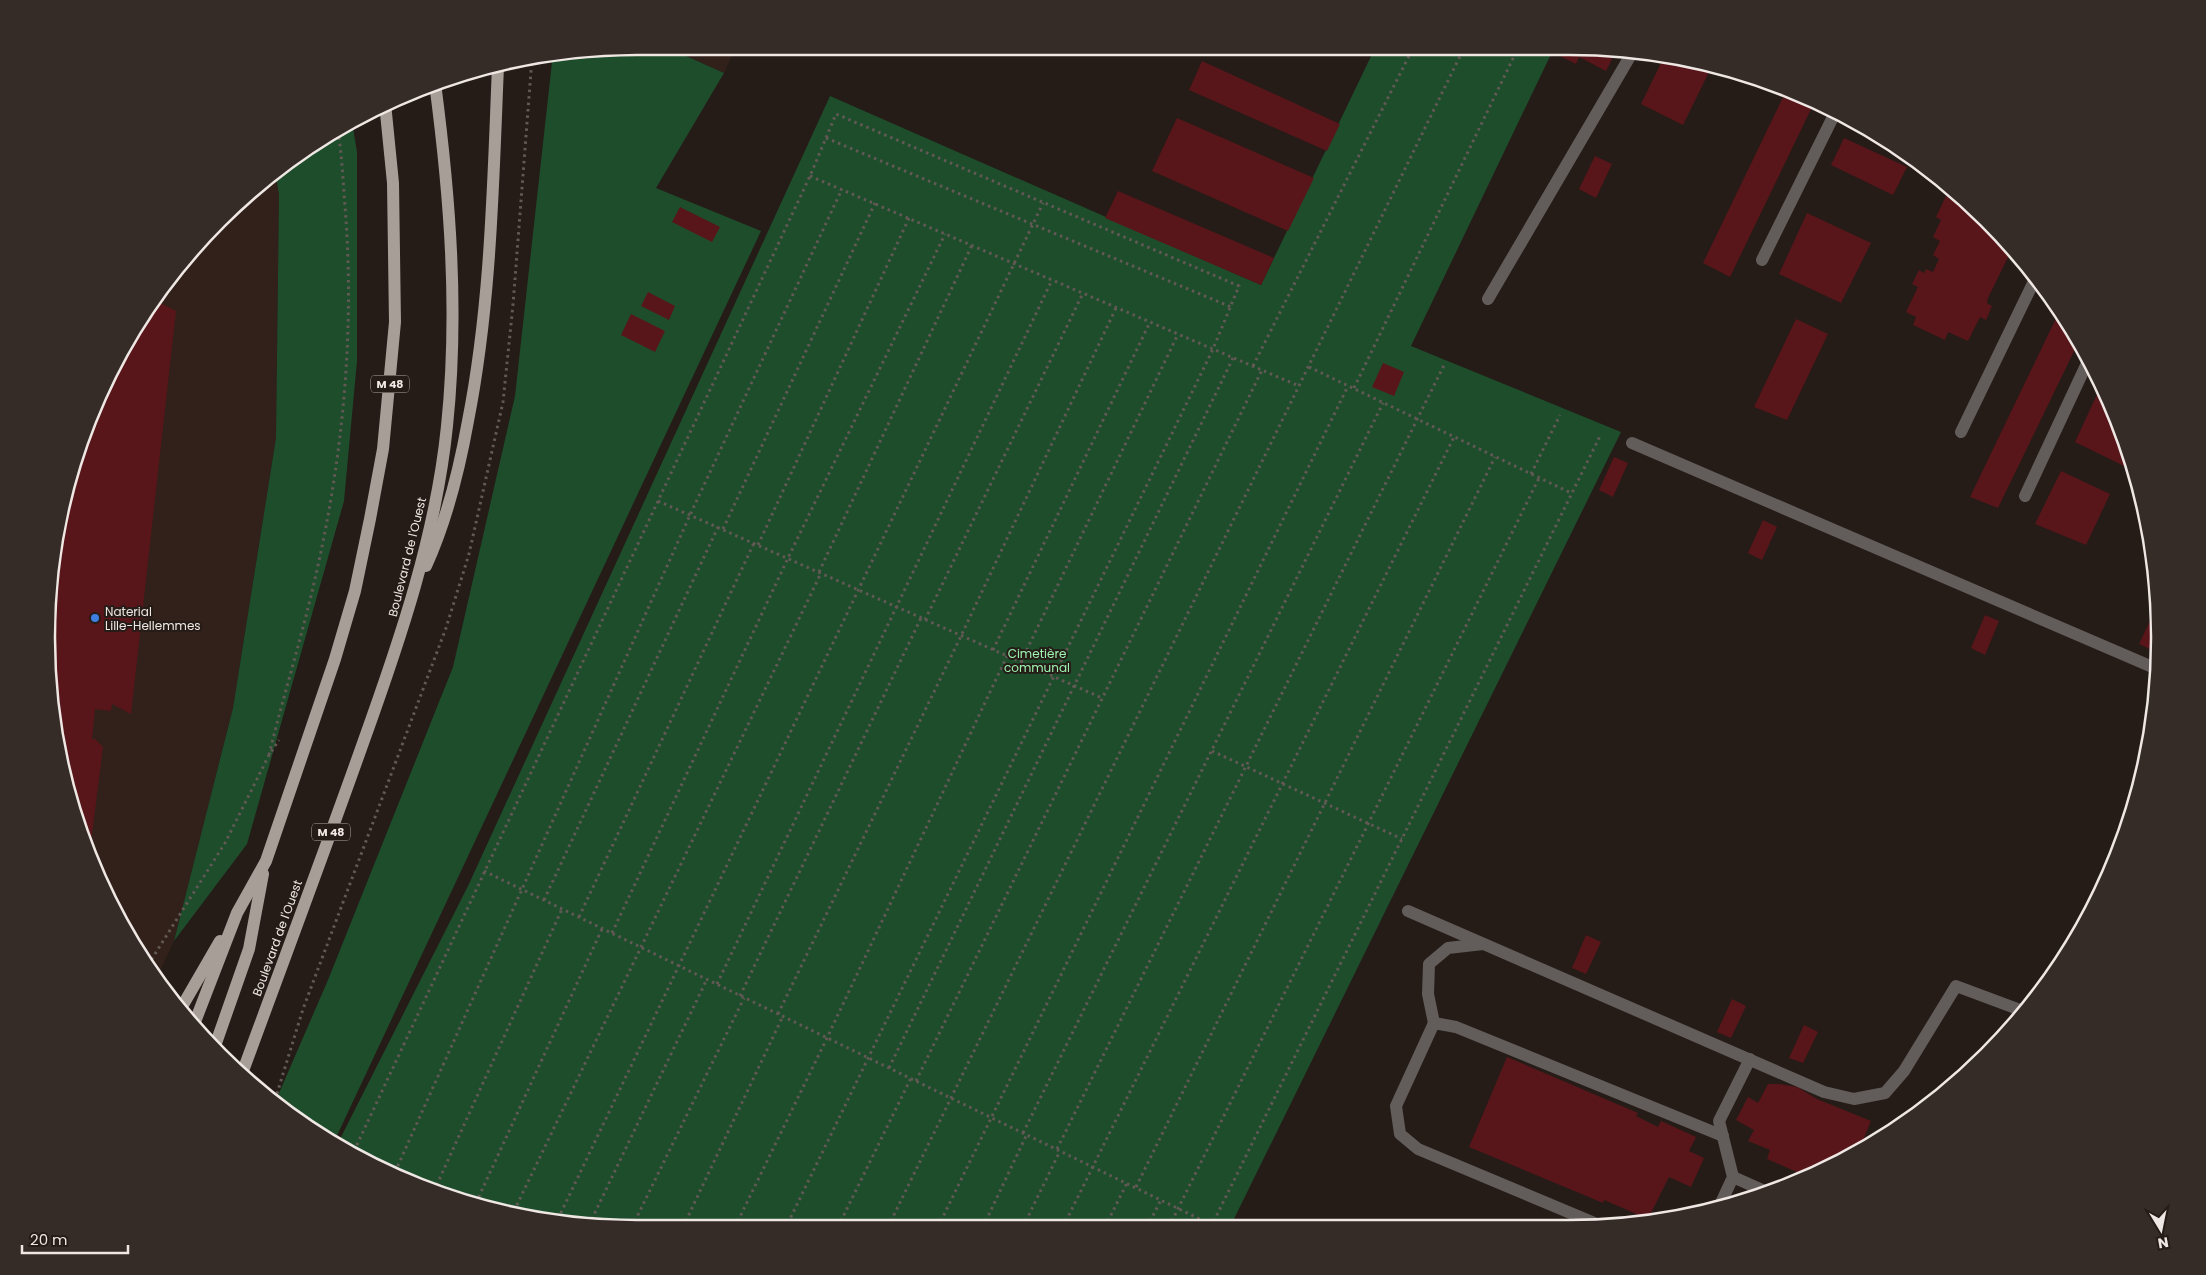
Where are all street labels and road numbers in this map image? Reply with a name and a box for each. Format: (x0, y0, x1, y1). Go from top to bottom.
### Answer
road number: M 48 (371, 376, 409, 392)
street label: Boulevard de l'Ouest (384, 495, 430, 619)
road number: M 48 (312, 824, 350, 840)
street label: Boulevard de l'Ouest (248, 878, 306, 998)

